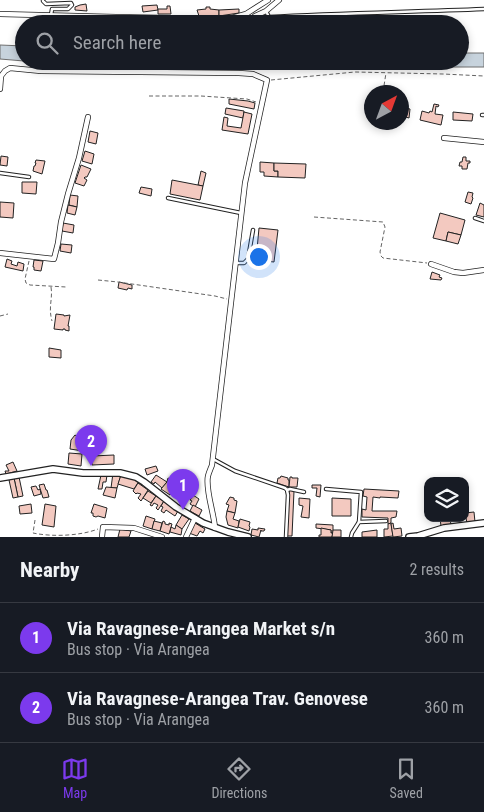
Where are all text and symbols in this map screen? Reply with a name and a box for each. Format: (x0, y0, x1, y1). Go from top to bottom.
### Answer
search box (15, 15, 469, 70)
icon: search (33, 29, 61, 57)
text: Search here (73, 31, 161, 54)
north arrow (364, 85, 409, 130)
your location (246, 244, 272, 270)
pin: 2 (75, 425, 107, 466)
pin: 1 (167, 469, 199, 510)
map controls (424, 477, 469, 522)
button: layers (424, 477, 469, 522)
text: Nearby (20, 558, 79, 582)
text: 2 results (409, 560, 464, 579)
text: Via Ravagnese-Arangea Market s/n (67, 617, 335, 640)
text: 1 (32, 628, 40, 647)
text: 360 m (425, 628, 464, 647)
text: Bus stop · Via Arangea (67, 640, 210, 659)
text: Via Ravagnese-Arangea Trav. Genovese (67, 687, 368, 710)
text: 2 (32, 698, 40, 717)
text: 360 m (425, 698, 464, 717)
text: Bus stop · Via Arangea (67, 710, 210, 729)
tab: Map (61, 755, 89, 801)
tab: Directions (211, 755, 267, 801)
tab: Saved (390, 755, 423, 801)

